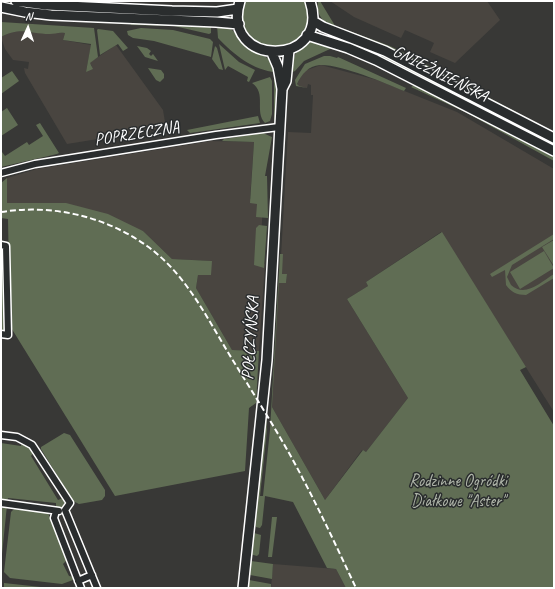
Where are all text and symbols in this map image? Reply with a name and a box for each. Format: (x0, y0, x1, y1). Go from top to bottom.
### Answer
north arrow (8, 8, 48, 48)
text: N (25, 9, 32, 23)
street label: GNIEŹNIEŃSKA (389, 41, 491, 107)
street label: POPRZECZNA (93, 117, 181, 151)
street label: POŁCZYŃSKA (238, 296, 264, 380)
park label: Rodzinne Ogródki Diałkowe "Aster" (409, 472, 507, 512)

